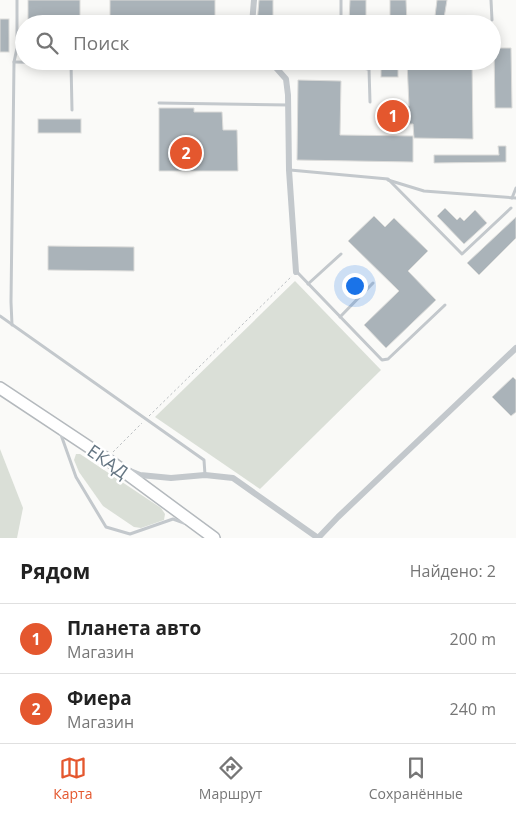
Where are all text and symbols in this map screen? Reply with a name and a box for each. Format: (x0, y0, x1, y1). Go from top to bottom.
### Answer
search box (15, 15, 501, 70)
icon: search (33, 29, 61, 57)
text: Поиск (73, 30, 129, 56)
pin: 1 (377, 97, 409, 135)
pin: 2 (170, 134, 202, 172)
your location (342, 273, 368, 299)
street label: ЕКАД (83, 438, 133, 484)
text: Рядом (20, 557, 90, 585)
text: Найдено: 2 (410, 560, 496, 582)
text: Планета авто (67, 615, 201, 641)
text: 1 (31, 628, 41, 650)
text: 200 m (450, 628, 496, 650)
text: Магазин (67, 641, 134, 663)
text: Фиера (67, 685, 132, 711)
text: 2 (31, 698, 41, 720)
text: 240 m (450, 698, 496, 720)
text: Магазин (67, 711, 134, 733)
tab: Карта (53, 754, 92, 803)
tab: Маршрут (199, 754, 262, 803)
tab: Сохранённые (369, 754, 463, 803)

